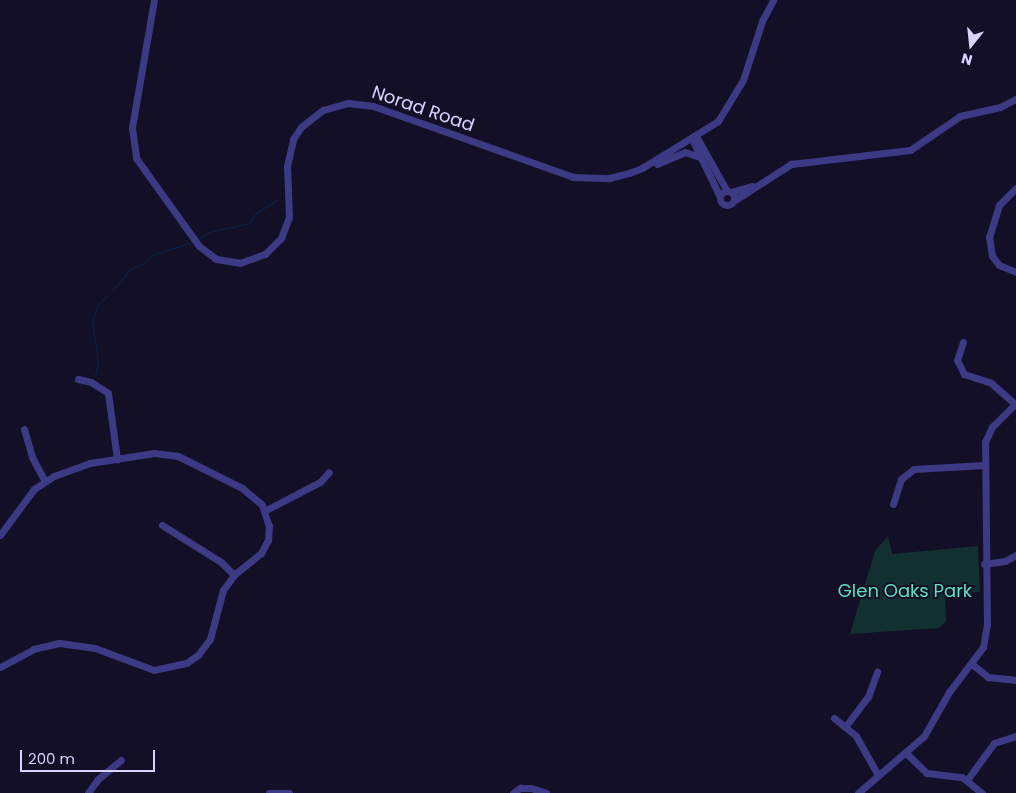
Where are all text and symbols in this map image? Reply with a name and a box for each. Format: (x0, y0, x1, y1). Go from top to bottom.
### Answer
north arrow (946, 20, 996, 70)
text: N (959, 48, 975, 70)
street label: Norad Road (369, 81, 477, 137)
park label: Glen Oaks Park (838, 580, 972, 602)
scale bar (22, 740, 158, 772)
text: 200 m (28, 748, 75, 769)

